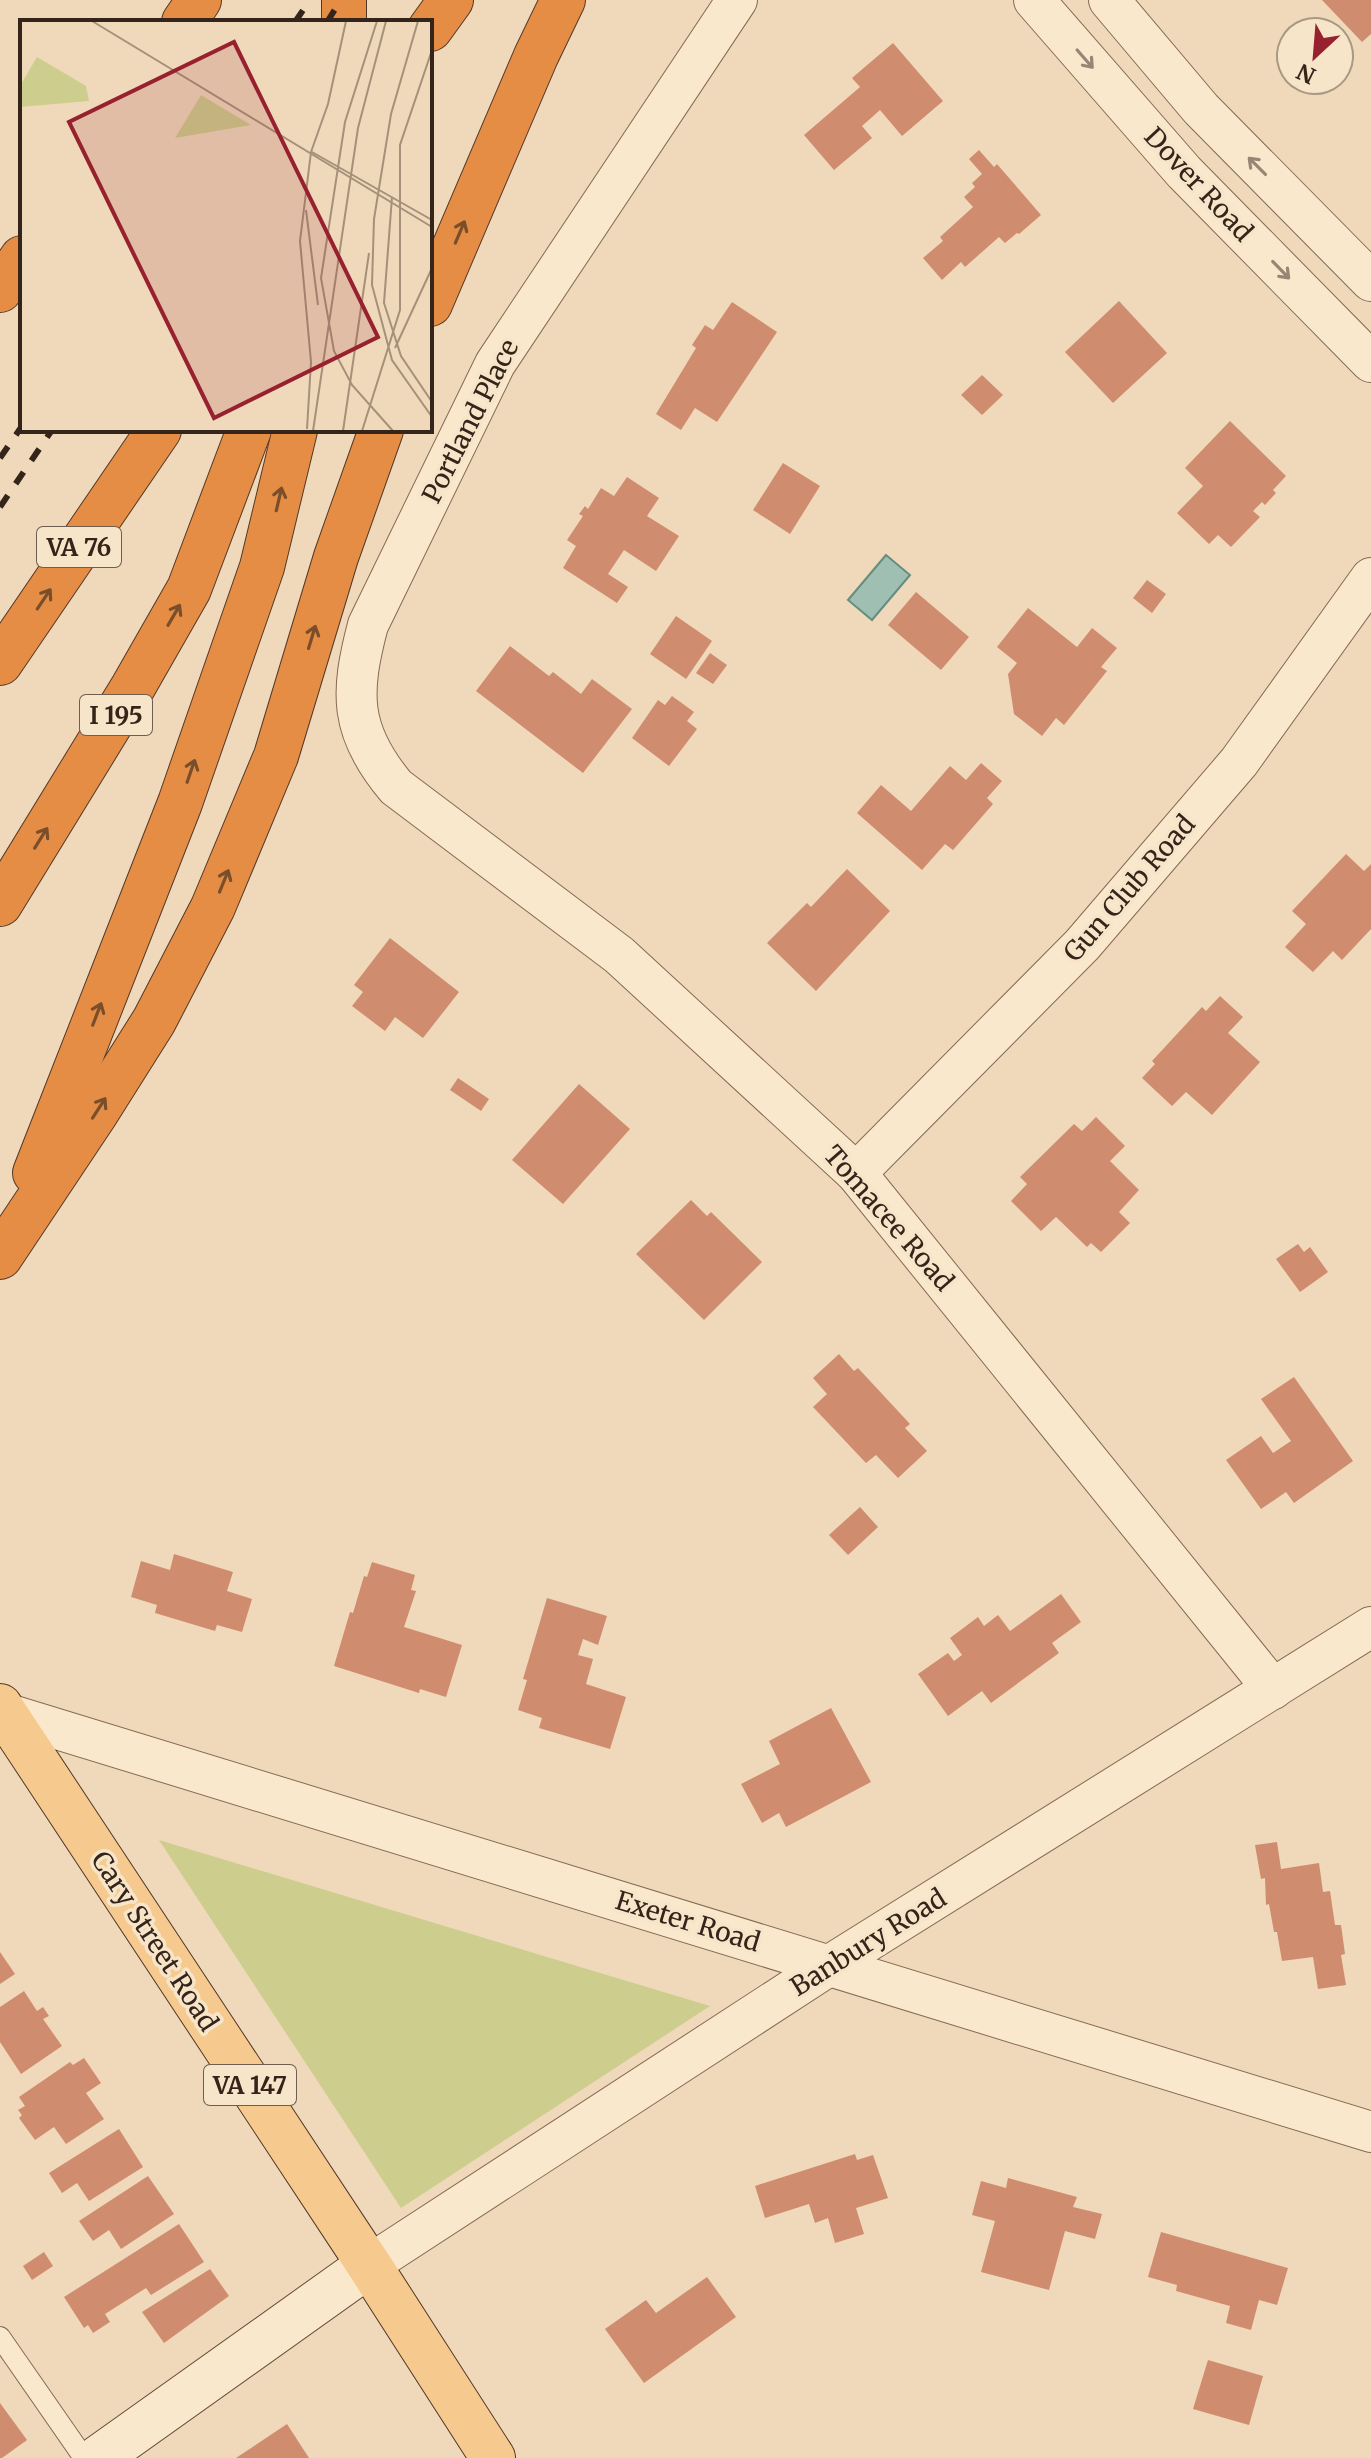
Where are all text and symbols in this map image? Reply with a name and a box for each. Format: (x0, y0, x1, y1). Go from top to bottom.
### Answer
north arrow (1275, 16, 1355, 96)
inset map (20, 20, 432, 432)
one-way arrow (1076, 48, 1094, 68)
text: N (1292, 57, 1320, 90)
street label: Dover Road (1138, 120, 1260, 248)
one-way arrow (1248, 157, 1267, 176)
one-way arrow (453, 220, 468, 245)
one-way arrow (1271, 260, 1290, 280)
street label: Portland Place (415, 334, 525, 508)
one-way arrow (272, 486, 287, 512)
road number: VA 76 (37, 527, 121, 567)
one-way arrow (36, 588, 52, 610)
one-way arrow (166, 604, 182, 627)
one-way arrow (305, 624, 320, 650)
road number: I 195 (80, 695, 152, 735)
one-way arrow (185, 759, 199, 784)
street label: Gun Club Road (1056, 808, 1202, 968)
one-way arrow (34, 827, 50, 850)
one-way arrow (218, 869, 232, 894)
one-way arrow (91, 1002, 105, 1027)
one-way arrow (90, 1098, 107, 1120)
street label: Tomacee Road (817, 1138, 961, 1298)
street label: Cary Street Road (84, 1845, 226, 2038)
street label: Banbury Road (784, 1881, 952, 2003)
street label: Exeter Road (612, 1883, 765, 1959)
road number: VA 147 (204, 2065, 296, 2105)

